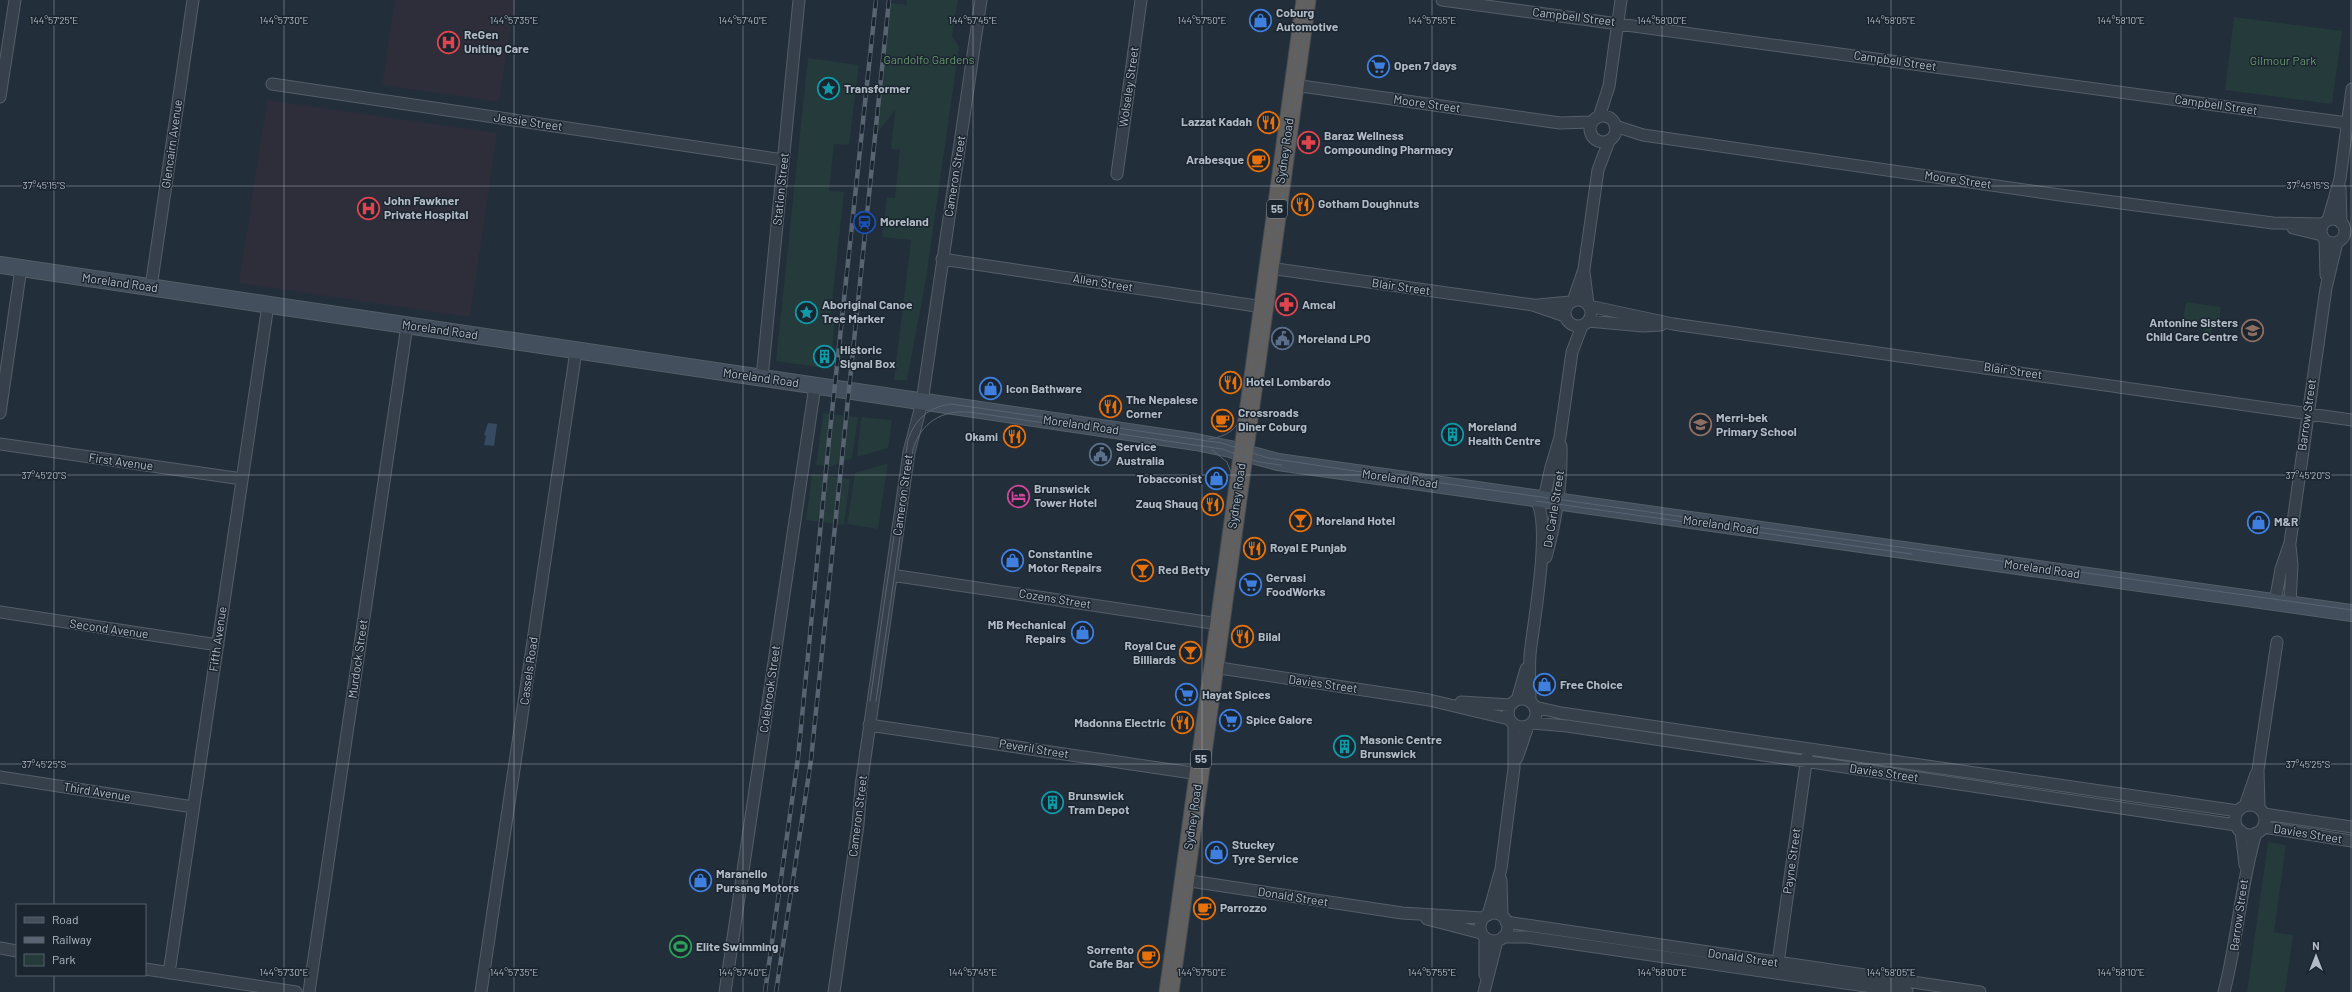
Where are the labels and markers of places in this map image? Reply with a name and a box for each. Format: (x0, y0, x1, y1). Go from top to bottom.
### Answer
place label: Coburg Automotive (1276, 5, 1339, 33)
shop icon: Coburg Automotive (1248, 7, 1274, 33)
place label: ReGen Uniting Care (464, 27, 529, 55)
hospital icon: ReGen Uniting Care (435, 29, 461, 55)
supermarket icon: Open 7 days (1365, 53, 1391, 79)
place label: Open 7 days (1394, 58, 1457, 72)
place icon: Transformer (815, 76, 841, 102)
place label: Transformer (844, 81, 911, 95)
restaurant icon: Lazzat Kadah (1255, 109, 1281, 135)
place label: Lazzat Kadah (1181, 114, 1252, 128)
place label: Baraz Wellness Compounding Pharmacy (1324, 128, 1453, 156)
pharmacy icon: Baraz Wellness Compounding Pharmacy (1296, 130, 1322, 156)
cafe icon: Arabesque (1246, 147, 1272, 173)
place label: Arabesque (1186, 152, 1244, 166)
restaurant icon: Gotham Doughnuts (1289, 191, 1315, 217)
place label: John Fawkner Private Hospital (384, 193, 468, 221)
hospital icon: John Fawkner Private Hospital (355, 195, 381, 221)
place label: Gotham Doughnuts (1318, 196, 1419, 210)
station icon: Moreland (851, 209, 877, 235)
place label: Moreland (880, 214, 929, 228)
pharmacy icon: Amcal (1274, 292, 1300, 318)
place label: Aboriginal Canoe Tree Marker (822, 297, 913, 325)
place label: Amcal (1302, 297, 1336, 311)
place icon: Aboriginal Canoe Tree Marker (794, 299, 820, 325)
place label: Antonine Sisters Child Care Centre (2146, 315, 2238, 343)
school or university icon: Antonine Sisters Child Care Centre (2240, 317, 2266, 343)
public building icon: Moreland LPO (1269, 326, 1295, 352)
place label: Moreland LPO (1298, 331, 1371, 345)
place label: Historic Signal Box (840, 342, 896, 370)
building icon: Historic Signal Box (811, 344, 837, 370)
restaurant icon: Hotel Lombardo (1218, 369, 1244, 395)
place label: Hotel Lombardo (1246, 374, 1331, 388)
shop icon: Icon Bathware (978, 376, 1004, 402)
place label: Icon Bathware (1006, 381, 1082, 395)
place label: The Nepalese Corner (1126, 392, 1199, 420)
restaurant icon: The Nepalese Corner (1098, 394, 1124, 420)
place label: Crossroads Diner Coburg (1238, 405, 1307, 433)
cafe icon: Crossroads Diner Coburg (1210, 407, 1236, 433)
place label: Merri-bek Primary School (1716, 410, 1797, 438)
school or university icon: Merri-bek Primary School (1687, 412, 1713, 438)
place label: Moreland Health Centre (1468, 419, 1541, 447)
building icon: Moreland Health Centre (1439, 421, 1465, 447)
restaurant icon: Okami (1001, 424, 1027, 450)
place label: Okami (965, 429, 998, 443)
place label: Service Australia (1116, 439, 1164, 467)
public building icon: Service Australia (1088, 441, 1114, 467)
shop icon: Tobacconist (1204, 466, 1230, 492)
place label: Tobacconist (1137, 471, 1202, 485)
place label: Brunswick Tower Hotel (1034, 481, 1097, 509)
hotel icon: Brunswick Tower Hotel (1006, 483, 1032, 509)
restaurant icon: Zauq Shauq (1200, 491, 1226, 517)
place label: Zauq Shauq (1136, 496, 1198, 510)
bar icon: Moreland Hotel (1287, 508, 1313, 534)
shop icon: M&R (2246, 509, 2272, 535)
place label: Moreland Hotel (1316, 513, 1395, 527)
place label: M&R (2274, 514, 2298, 528)
restaurant icon: Royal E Punjab (1241, 535, 1267, 561)
place label: Royal E Punjab (1270, 540, 1347, 554)
place label: Constantine Motor Repairs (1028, 546, 1102, 574)
shop icon: Constantine Motor Repairs (999, 548, 1025, 574)
bar icon: Red Betty (1129, 557, 1155, 583)
place label: Red Betty (1158, 562, 1210, 576)
place label: Gervasi FoodWorks (1266, 570, 1326, 598)
supermarket icon: Gervasi FoodWorks (1237, 572, 1263, 598)
place label: MB Mechanical Repairs (988, 617, 1066, 645)
shop icon: MB Mechanical Repairs (1069, 619, 1095, 645)
restaurant icon: Bilal (1230, 624, 1256, 650)
place label: Bilal (1258, 629, 1281, 643)
place label: Royal Cue Billiards (1125, 638, 1176, 666)
bar icon: Royal Cue Billiards (1178, 640, 1204, 666)
shop icon: Free Choice (1531, 672, 1557, 698)
place label: Free Choice (1560, 677, 1623, 691)
supermarket icon: Hayat Spices (1174, 682, 1200, 708)
place label: Hayat Spices (1202, 687, 1270, 701)
supermarket icon: Spice Galore (1217, 707, 1243, 733)
restaurant icon: Madonna Electric (1169, 710, 1195, 736)
place label: Spice Galore (1246, 712, 1313, 726)
place label: Madonna Electric (1074, 715, 1167, 729)
place label: Masonic Centre Brunswick (1360, 732, 1442, 760)
building icon: Masonic Centre Brunswick (1331, 734, 1357, 760)
place label: Brunswick Tram Depot (1068, 788, 1130, 816)
building icon: Brunswick Tram Depot (1040, 790, 1066, 816)
place label: Stuckey Tyre Service (1232, 837, 1299, 865)
shop icon: Stuckey Tyre Service (1204, 839, 1230, 865)
place label: Maranello Pursang Motors (716, 866, 799, 894)
shop icon: Maranello Pursang Motors (688, 868, 714, 894)
cafe icon: Parrozzo (1191, 895, 1217, 921)
place label: Parrozzo (1220, 900, 1267, 914)
sports icon: Elite Swimming (668, 934, 694, 960)
place label: Elite Swimming (696, 939, 779, 953)
place label: Sorrento Cafe Bar (1087, 942, 1134, 970)
cafe icon: Sorrento Cafe Bar (1136, 944, 1162, 970)

